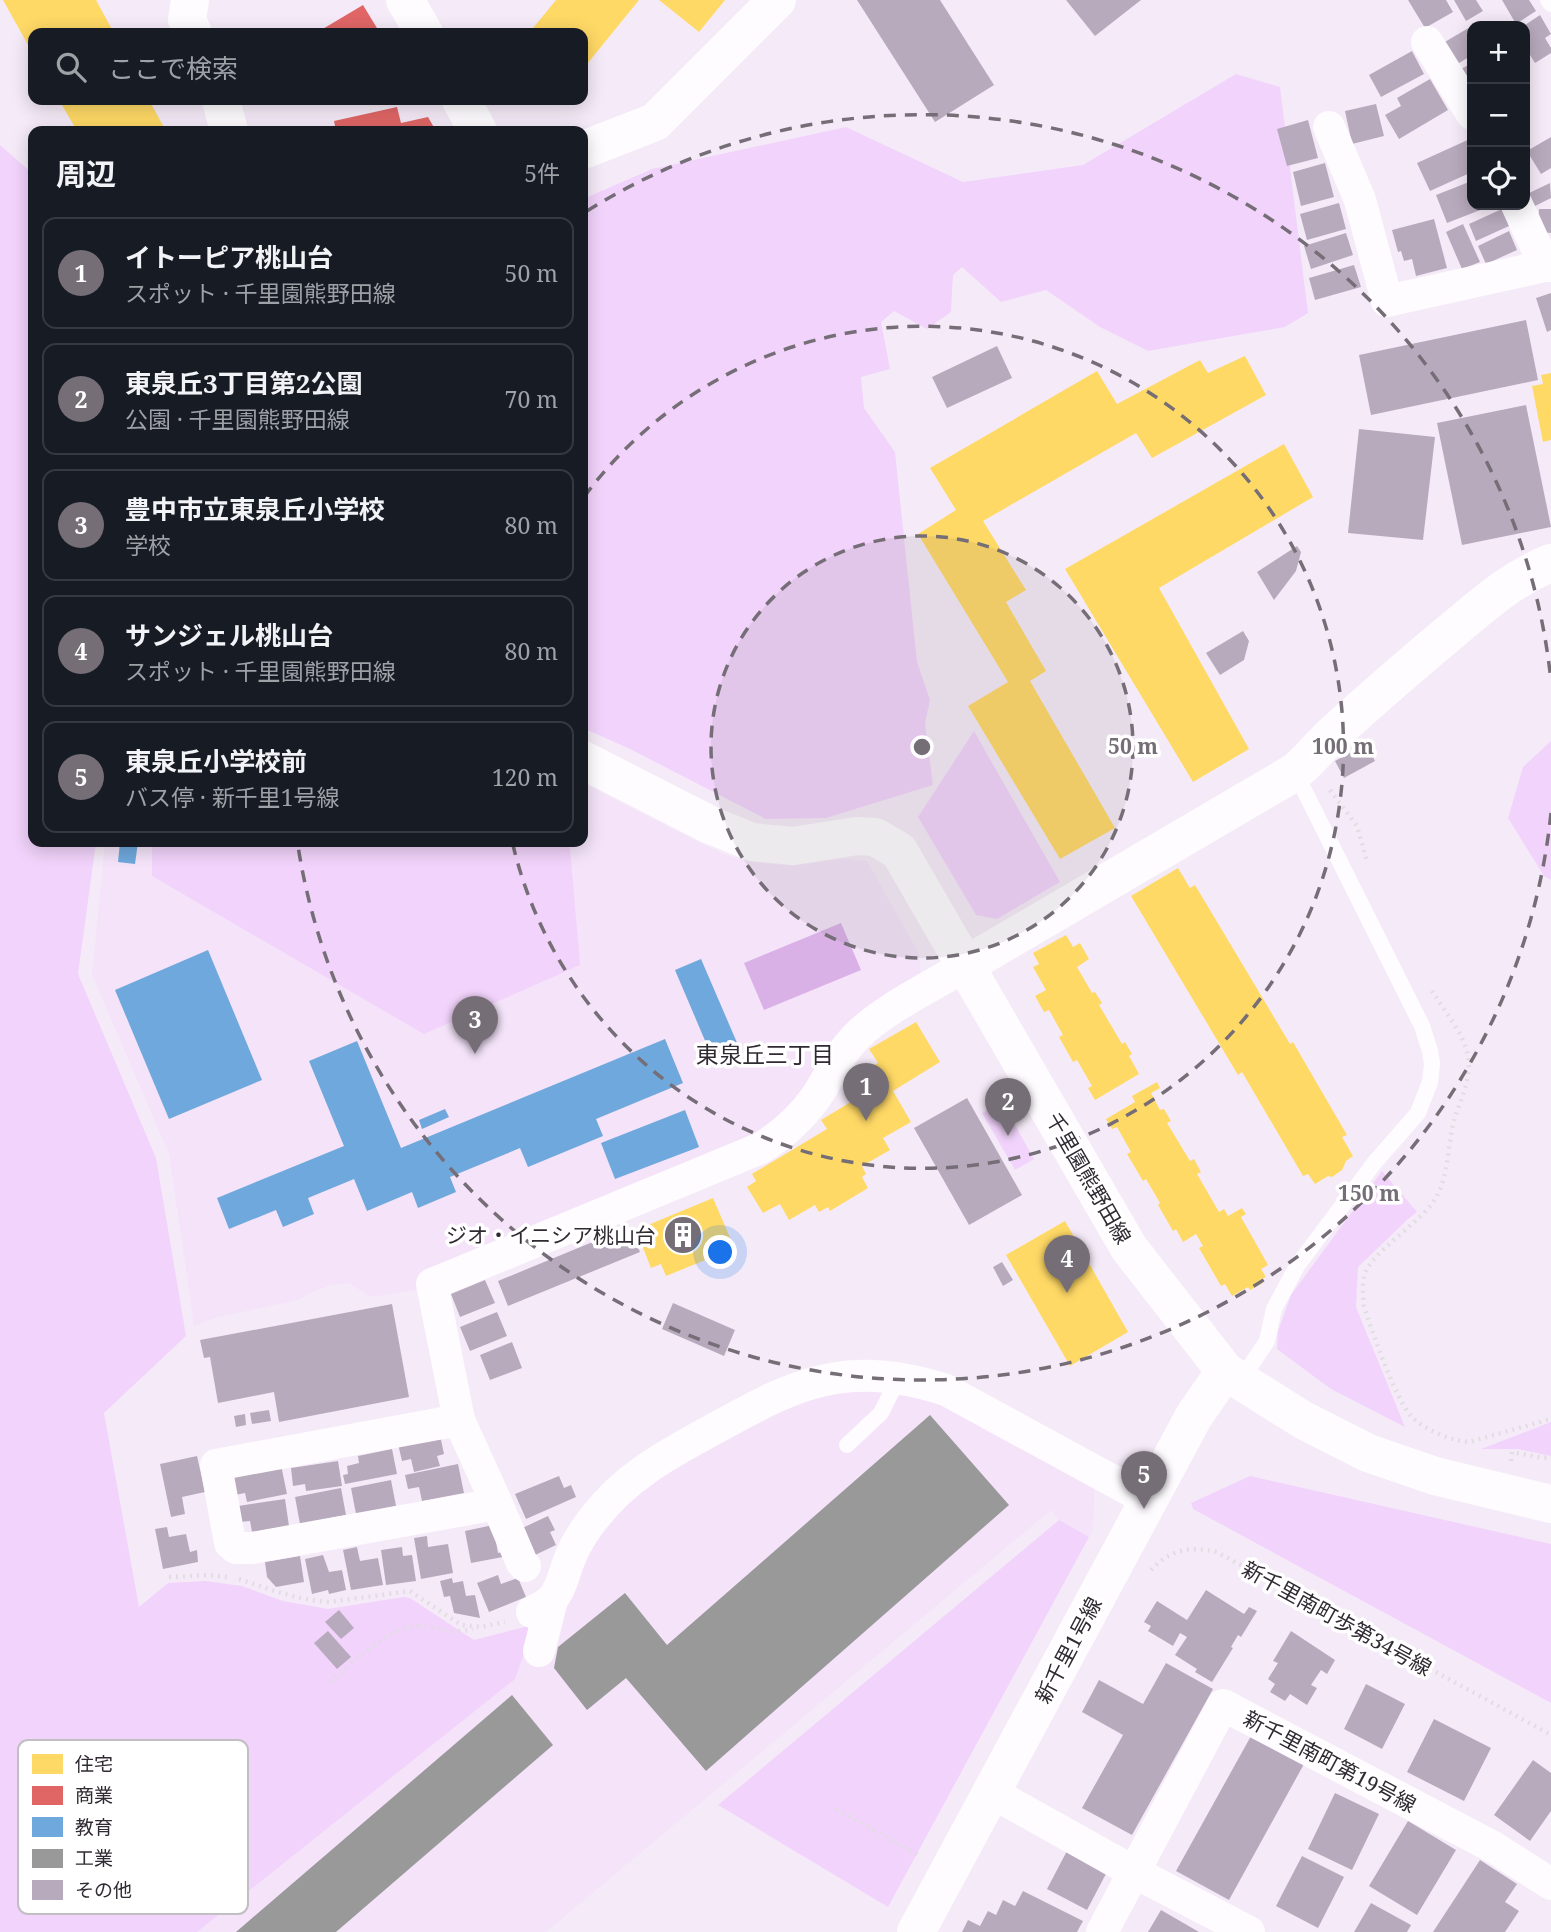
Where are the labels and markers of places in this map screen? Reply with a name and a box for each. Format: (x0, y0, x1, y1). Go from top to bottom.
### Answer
centre of rings (910, 735, 934, 759)
pin: 3 (452, 996, 498, 1054)
pin: 1 (843, 1063, 889, 1121)
pin: 2 (985, 1078, 1031, 1136)
building icon: ジオ・イニシア桃山台 (662, 1214, 704, 1256)
place label: ジオ・イニシア桃山台 (446, 1221, 656, 1249)
pin: 4 (1044, 1235, 1090, 1293)
pin: 5 (1121, 1451, 1167, 1509)

